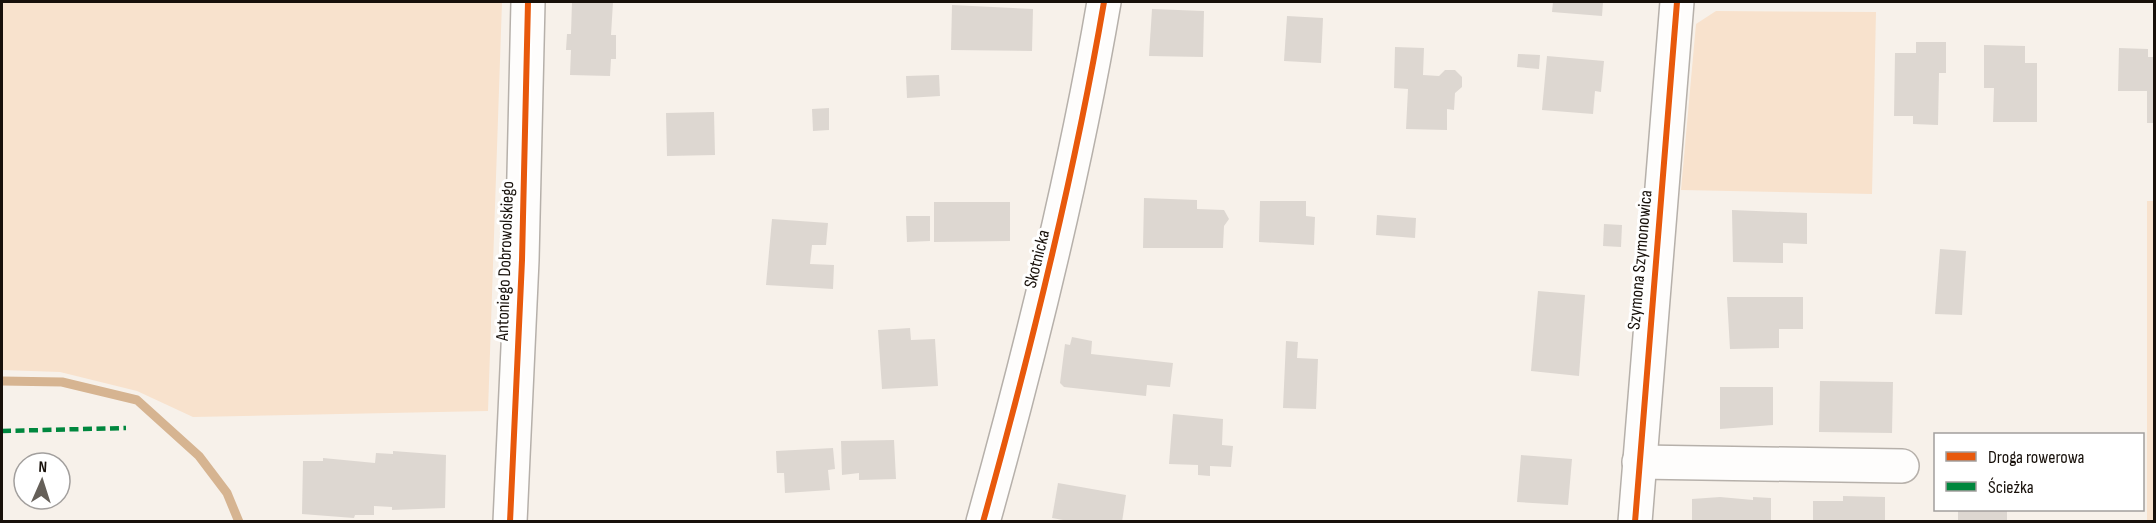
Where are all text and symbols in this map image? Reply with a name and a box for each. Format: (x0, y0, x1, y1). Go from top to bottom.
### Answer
street label: Antoniego Dobrowolskiego (492, 181, 518, 342)
street label: Szymona Szymonowica (1623, 189, 1657, 331)
street label: Skotnicka (1020, 228, 1054, 290)
legend (1934, 433, 2144, 511)
text: Droga rowerowa (1988, 447, 2085, 468)
north arrow (12, 451, 72, 511)
text: N (38, 458, 47, 477)
text: Ścieżka (1988, 477, 2034, 498)

